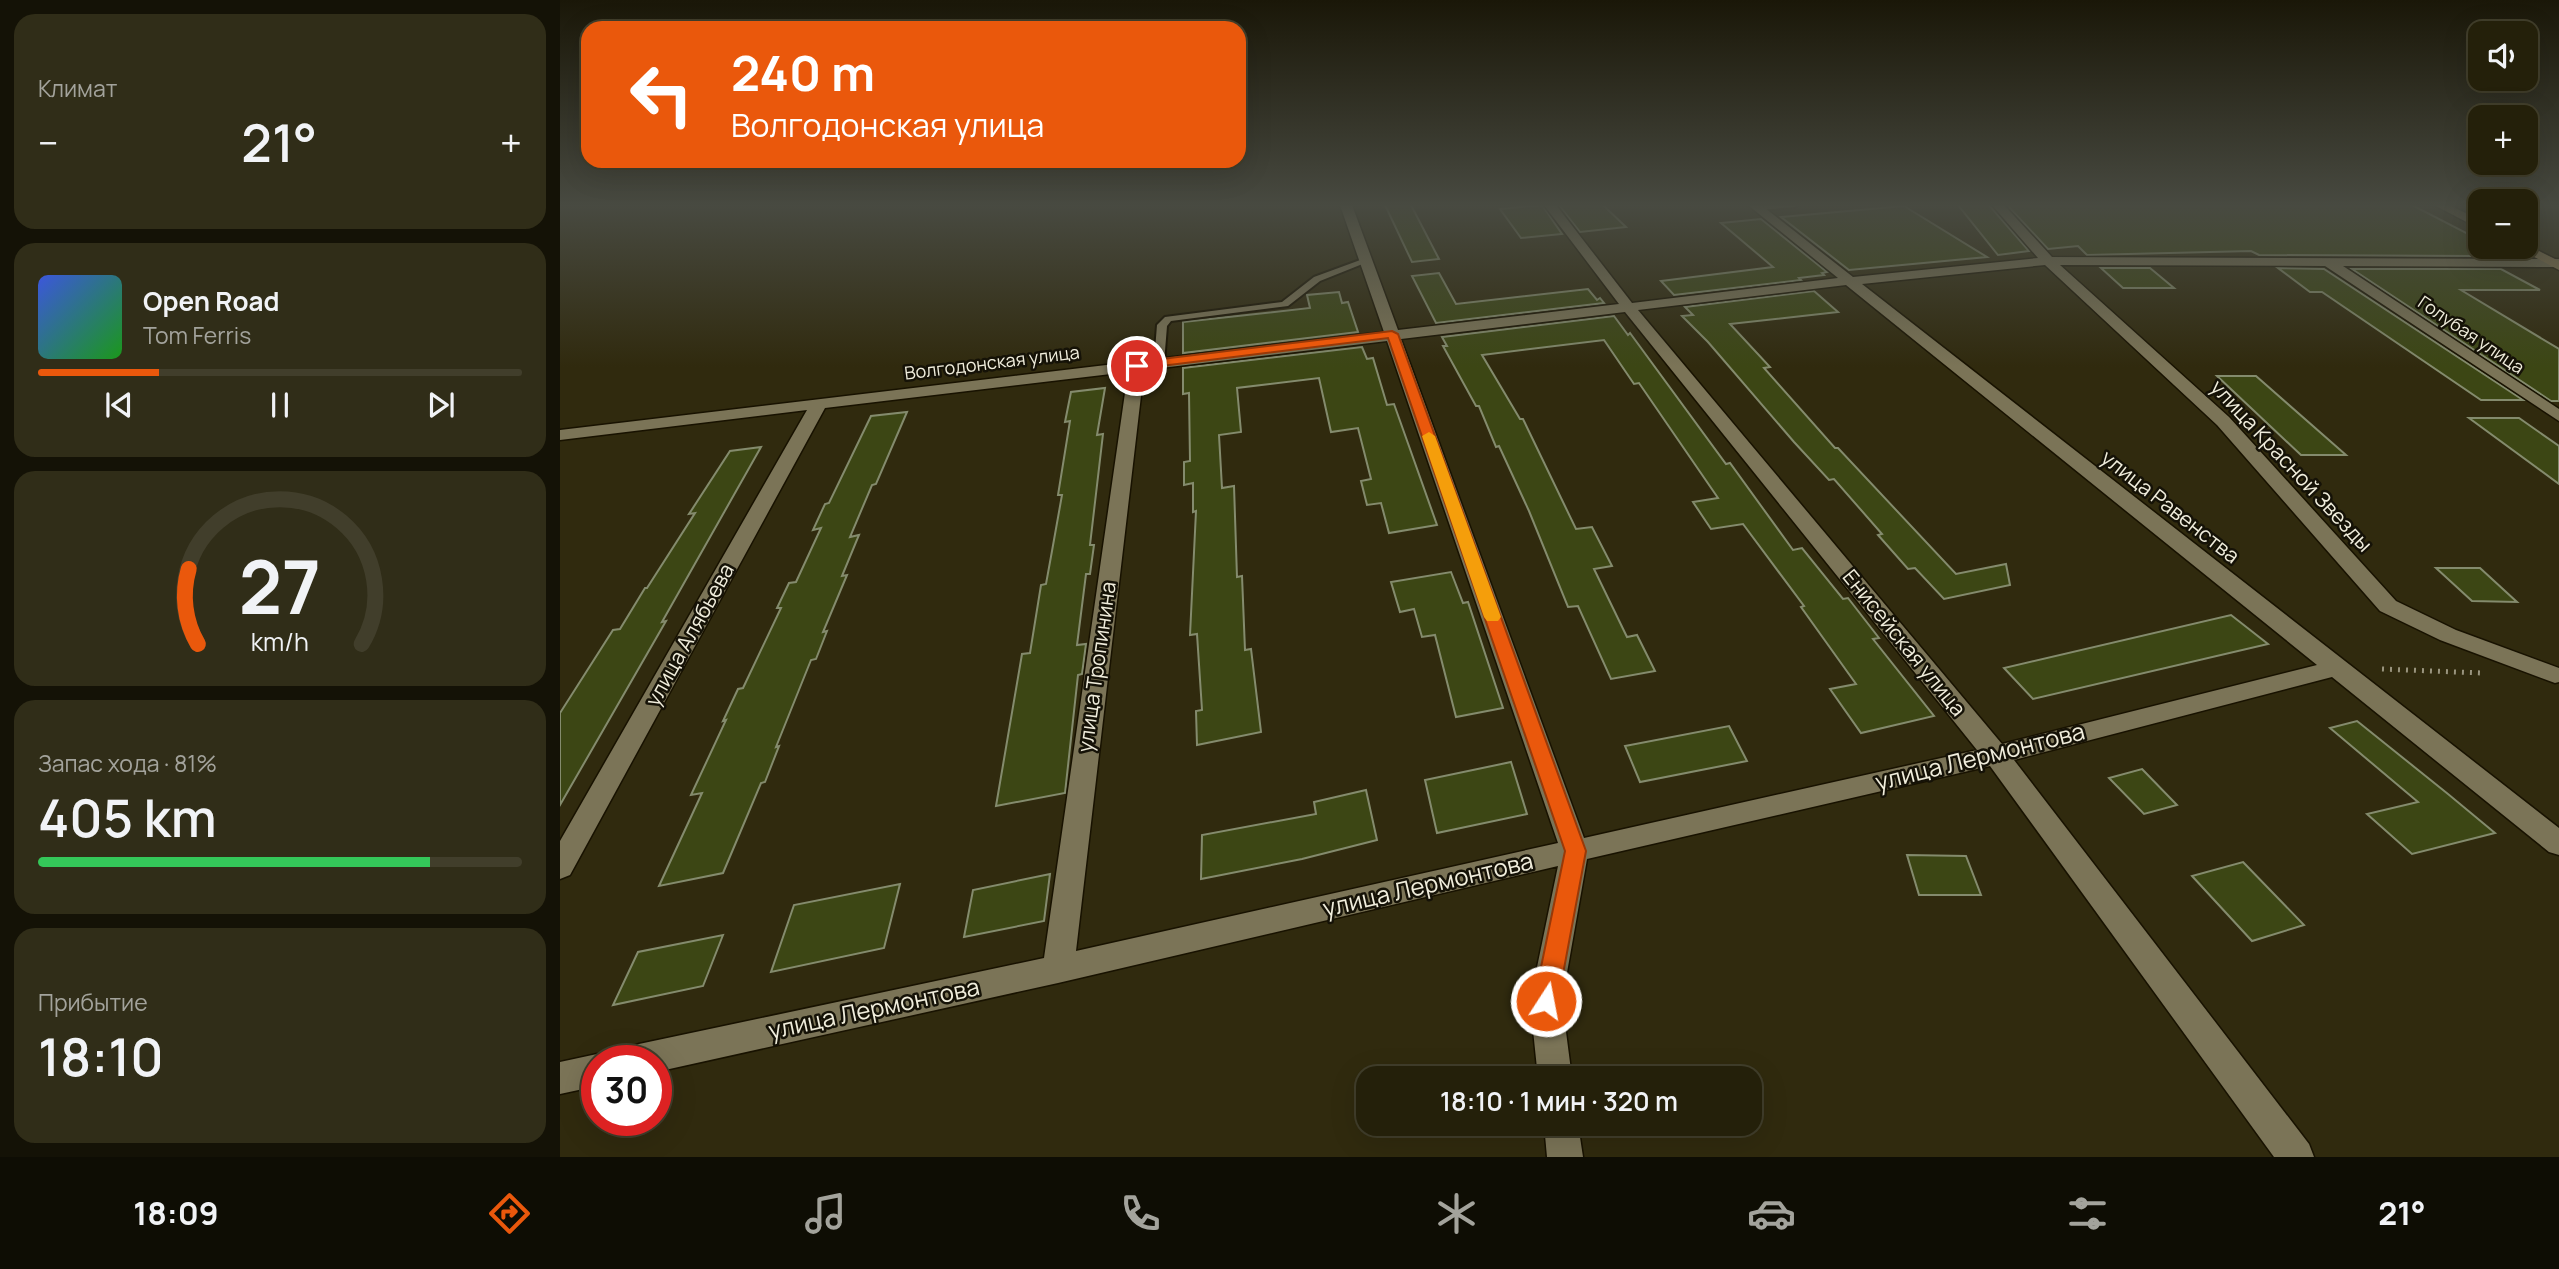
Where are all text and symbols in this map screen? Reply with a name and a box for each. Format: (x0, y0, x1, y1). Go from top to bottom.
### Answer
map controls (2468, 21, 2538, 259)
button: sound (2468, 21, 2538, 91)
text: 240 m (731, 39, 875, 106)
icon: left (616, 49, 707, 140)
text: Климат (38, 72, 117, 104)
text: Волгодонская улица (731, 103, 1044, 147)
button: + (2468, 105, 2538, 175)
text: 21° (241, 107, 317, 178)
text: − (38, 116, 59, 168)
text: + (500, 116, 522, 168)
button: − (2468, 189, 2538, 259)
text: Open Road (143, 283, 279, 319)
street label: Голубая улица (2414, 290, 2529, 379)
text: Tom Ferris (143, 319, 251, 351)
pin (1107, 336, 1167, 396)
street label: Волгодонская улица (903, 339, 1081, 385)
icon: arrive (1118, 347, 1156, 385)
street label: улица Красной Звезды (2205, 373, 2379, 557)
icon: previous (100, 386, 138, 424)
icon: pause (261, 386, 299, 424)
icon: next (422, 386, 460, 424)
street label: улица Равенства (2096, 443, 2246, 569)
text: 27 (239, 537, 321, 637)
street label: улица Алябьева (638, 558, 740, 711)
street label: Енисейская улица (1837, 563, 1973, 722)
street label: улица Тропинина (1070, 580, 1122, 754)
text: km/h (251, 624, 309, 659)
street label: улица Лермонтова (1871, 714, 2088, 798)
text: Запас хода · 81% (38, 747, 217, 779)
text: 405 km (38, 782, 217, 853)
street label: улица Лермонтова (1319, 843, 1536, 924)
position arrow (1509, 964, 1583, 1038)
street label: улица Лермонтова (765, 969, 982, 1046)
text: Прибытие (38, 986, 148, 1018)
text: 18:10 (38, 1021, 164, 1092)
speed limit sign: 30 (581, 1045, 672, 1136)
text: 18:10 · 1 мин · 320 m (1440, 1083, 1678, 1119)
icon: directions (485, 1189, 534, 1238)
icon: music (801, 1189, 850, 1238)
icon: phone (1116, 1189, 1165, 1238)
icon: climate (1432, 1189, 1481, 1238)
icon: car (1747, 1189, 1796, 1238)
icon: filters (2063, 1189, 2112, 1238)
text: 18:09 (133, 1191, 219, 1235)
text: 21° (2378, 1191, 2426, 1235)

